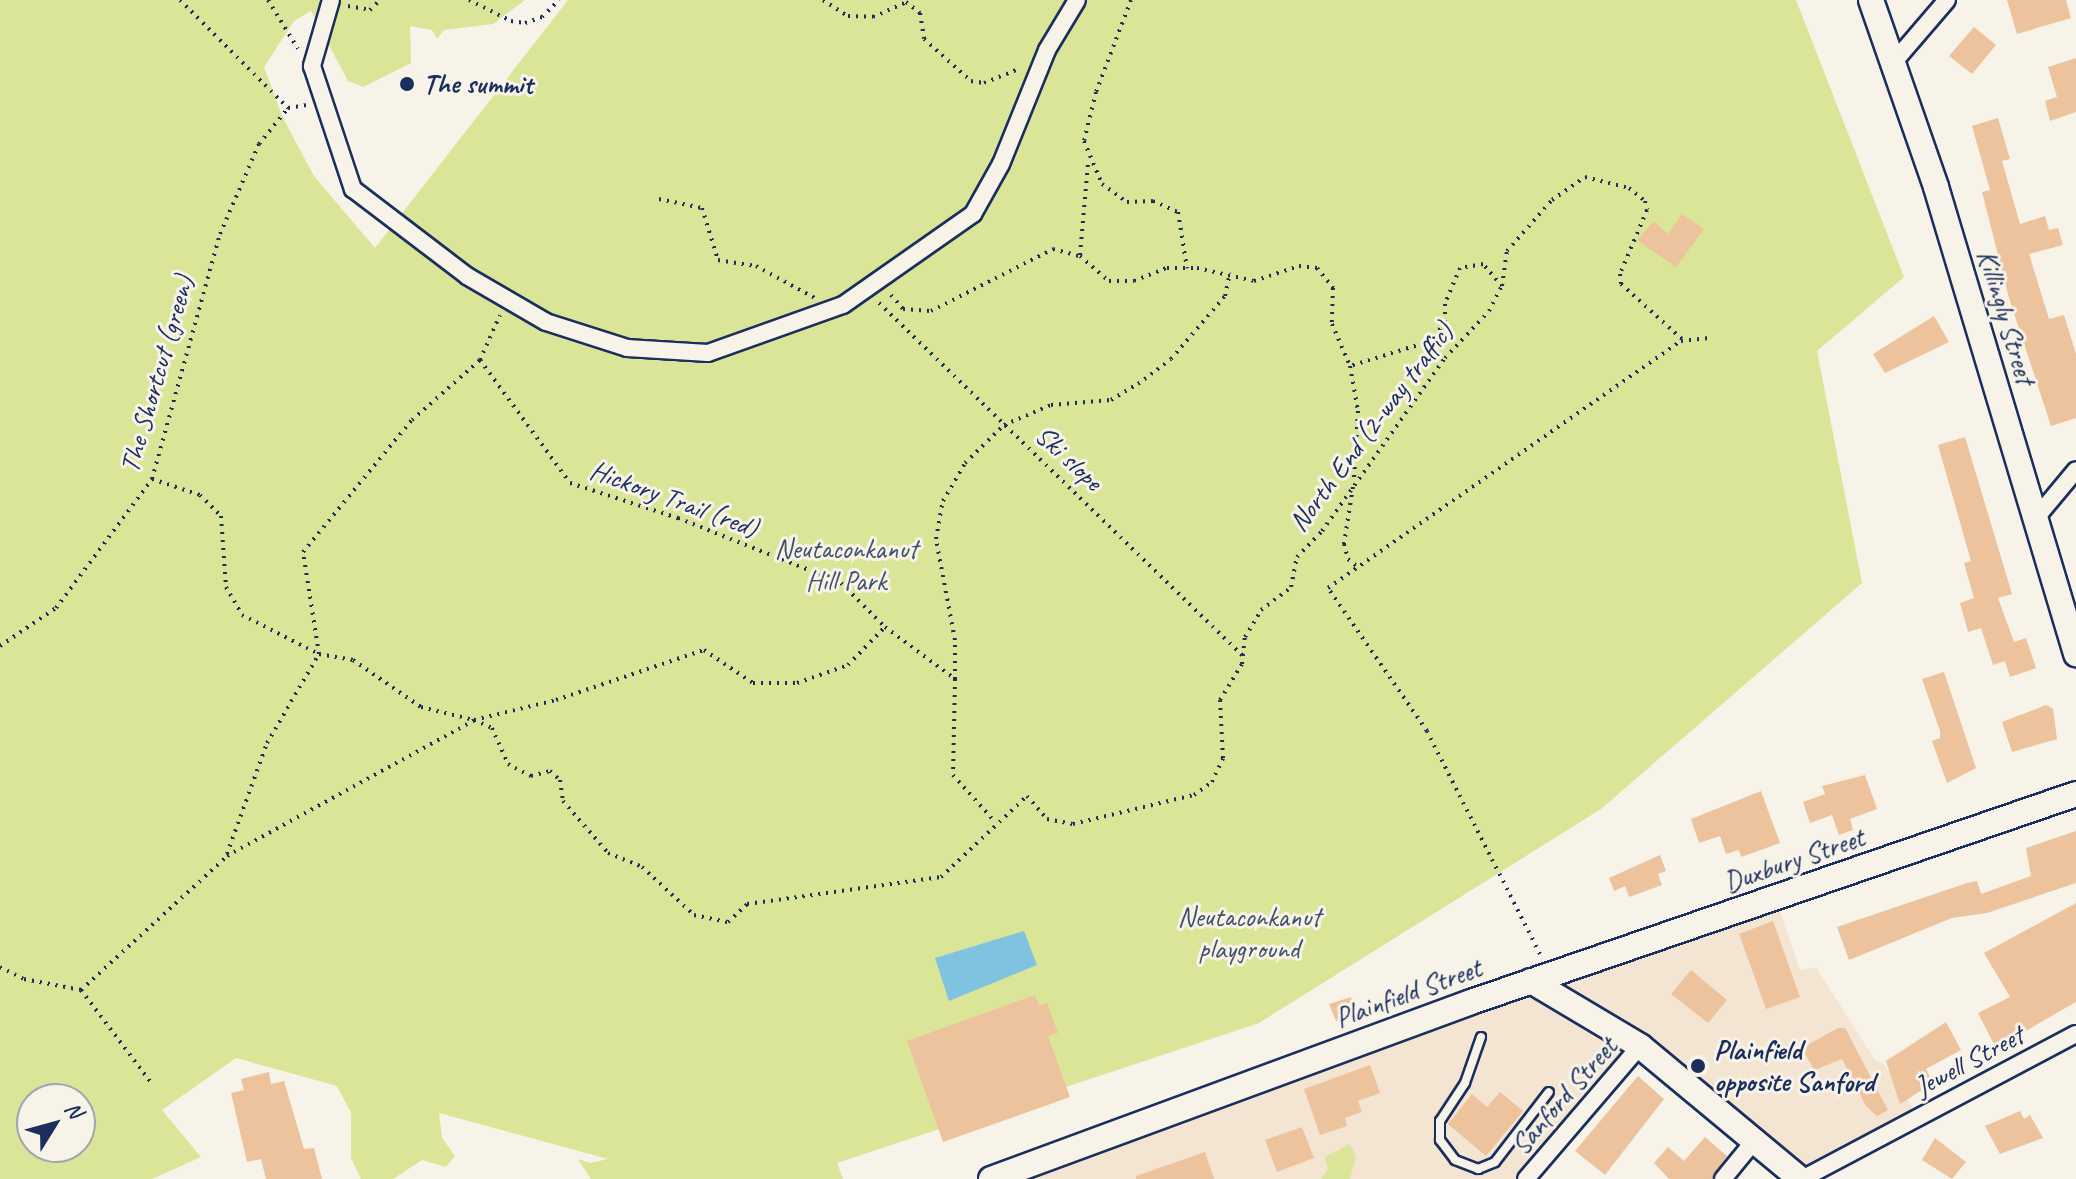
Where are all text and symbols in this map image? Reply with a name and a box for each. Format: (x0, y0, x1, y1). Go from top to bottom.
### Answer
place label: The summit (423, 67, 534, 101)
marker: The summit (398, 75, 416, 93)
street label: Killingly Street (1970, 246, 2042, 388)
street label: The Shortcut (green) (113, 271, 201, 477)
street label: North End (2-way traffic) (1281, 315, 1461, 539)
street label: Ski slope (1028, 418, 1110, 498)
street label: Hickory Trail (red) (586, 453, 762, 545)
park label: Neutaconkanut Hill Park (774, 532, 918, 598)
street label: Duxbury Street (1719, 820, 1869, 900)
park label: Neutaconkanut playground (1177, 900, 1321, 966)
street label: Plainfield Street (1330, 951, 1486, 1035)
street label: Jewell Street (1909, 1018, 2029, 1104)
street label: Sanford Street (1504, 1030, 1624, 1162)
place label: Plainfield opposite Sanford (1714, 1033, 1875, 1099)
marker: Plainfield opposite Sanford (1689, 1057, 1707, 1075)
north arrow (16, 1083, 96, 1163)
text: N (58, 1096, 89, 1124)

